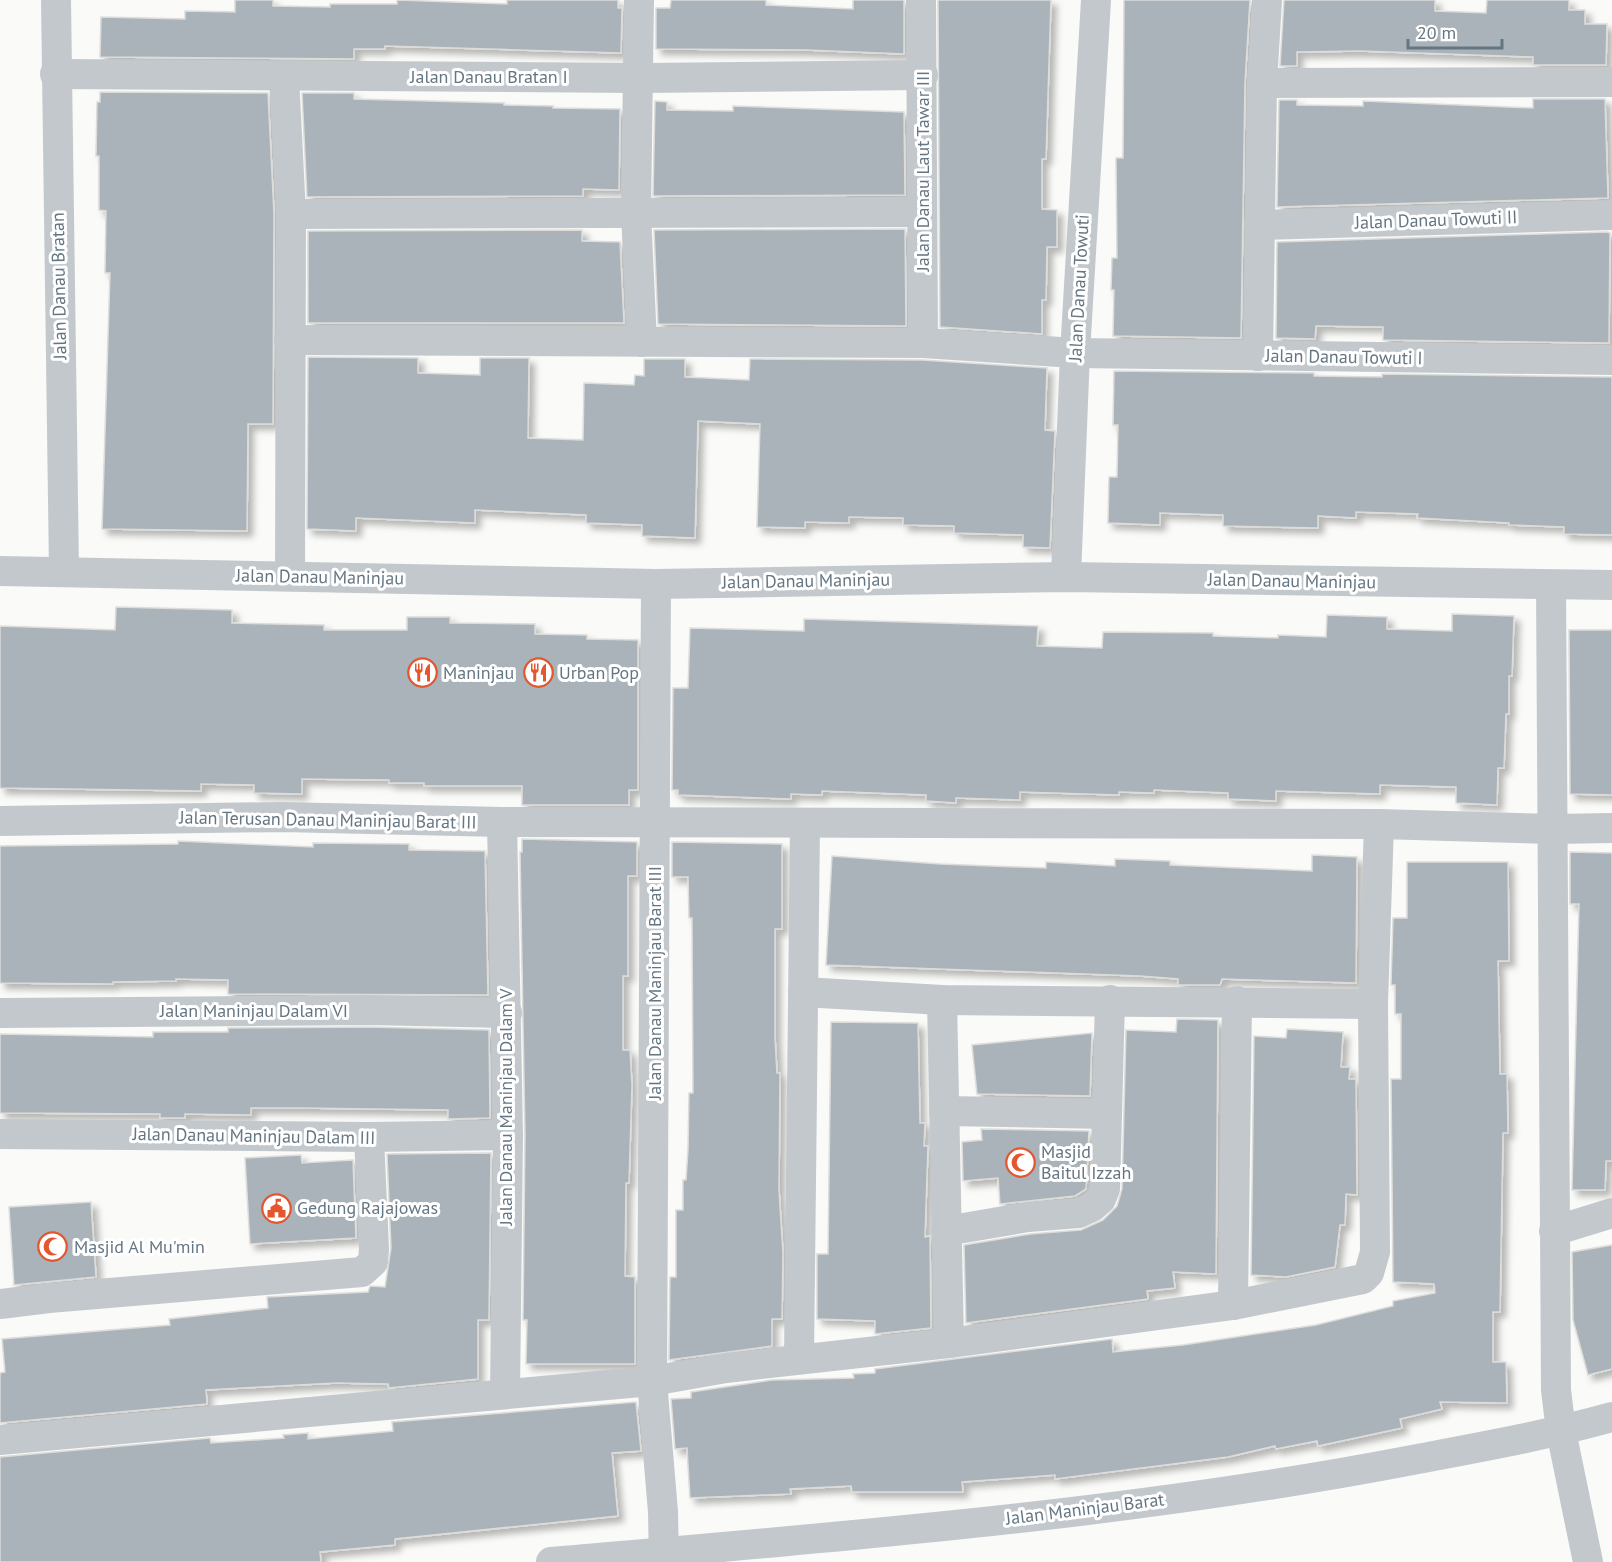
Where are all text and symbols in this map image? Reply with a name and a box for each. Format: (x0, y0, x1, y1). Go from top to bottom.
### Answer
scale bar (1408, 12, 1502, 50)
text: 20 m (1417, 21, 1456, 44)
street label: Jalan Danau Bratan I (409, 65, 568, 88)
street label: Jalan Danau Laut Tawar III (911, 71, 934, 272)
street label: Jalan Danau Towuti II (1353, 205, 1518, 234)
street label: Jalan Danau Bratan (46, 212, 71, 361)
street label: Jalan Danau Towuti (1063, 214, 1094, 363)
street label: Jalan Danau Towuti I (1264, 344, 1423, 369)
street label: Jalan Danau Maninjau (235, 564, 404, 589)
street label: Jalan Danau Maninjau (721, 568, 890, 593)
street label: Jalan Danau Maninjau (1207, 568, 1376, 593)
restaurant icon: Maninjau (406, 657, 438, 689)
restaurant icon: Urban Pop (522, 657, 554, 689)
place label: Maninjau (443, 661, 514, 684)
place label: Urban Pop (559, 661, 639, 684)
street label: Jalan Terusan Danau Maninjau Barat III (178, 805, 477, 834)
street label: Jalan Danau Maninjau Barat III (643, 866, 666, 1101)
street label: Jalan Danau Maninjau Dalam V (494, 988, 517, 1226)
street label: Jalan Maninjau Dalam VI (159, 999, 348, 1022)
street label: Jalan Danau Maninjau Dalam III (131, 1122, 376, 1149)
place label: Masjid Baitul Izzah (1041, 1140, 1131, 1184)
mosque icon: Masjid Baitul Izzah (1004, 1146, 1036, 1178)
public building icon: Gedung Rajajowas (260, 1192, 292, 1224)
place label: Gedung Rajajowas (297, 1196, 438, 1219)
mosque icon: Masjid Al Mu'min (37, 1231, 69, 1263)
place label: Masjid Al Mu'min (74, 1235, 205, 1258)
street label: Jalan Maninjau Barat (1003, 1487, 1166, 1530)

